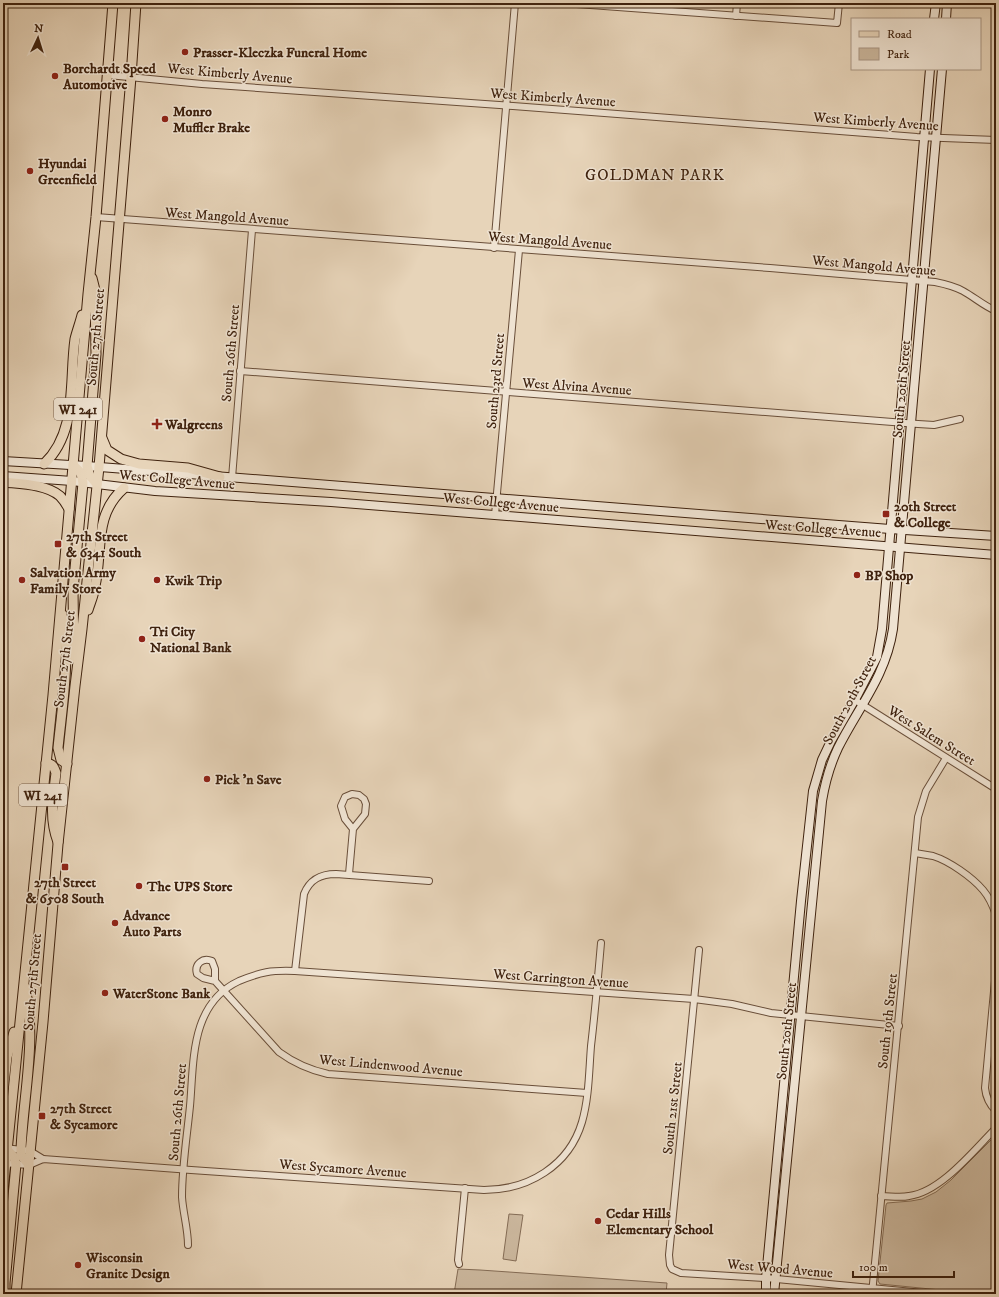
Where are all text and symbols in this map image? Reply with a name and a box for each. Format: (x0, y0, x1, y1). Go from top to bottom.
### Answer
north arrow (18, 18, 58, 58)
legend (851, 18, 981, 70)
text: N (34, 22, 44, 36)
text: Road (887, 27, 912, 42)
place label: Prasser-Kleczka Funeral Home (193, 44, 367, 62)
marker: Prasser-Kleczka Funeral Home (180, 47, 190, 57)
text: Park (887, 47, 909, 62)
street label: West Kimberly Avenue (166, 59, 293, 88)
place label: Borchardt Speed Automotive (62, 60, 157, 94)
marker: Borchardt Speed Automotive (50, 71, 60, 81)
street label: West Kimberly Avenue (489, 85, 616, 111)
place label: Monro Muffler Brake (173, 103, 250, 137)
street label: West Kimberly Avenue (812, 109, 939, 135)
marker: Monro Muffler Brake (160, 114, 170, 124)
place label: Hyundai Greenfield (38, 155, 98, 189)
district label: GOLDMAN PARK (585, 165, 725, 185)
marker: Hyundai Greenfield (25, 166, 35, 176)
street label: West Mangold Avenue (163, 204, 290, 230)
street label: West Mangold Avenue (486, 228, 613, 254)
street label: West Mangold Avenue (810, 252, 937, 280)
street label: South 27th Street (83, 287, 109, 386)
street label: South 26th Street (218, 303, 244, 403)
street label: South 23rd Street (483, 332, 509, 430)
street label: South 20th Street (889, 339, 915, 439)
street label: West Alvina Avenue (521, 374, 632, 400)
road number: WI 241 (54, 398, 102, 420)
place label: Walgreens (164, 416, 223, 434)
marker: Walgreens (152, 419, 162, 429)
street label: West College Avenue (117, 466, 236, 494)
street label: West College Avenue (441, 489, 560, 517)
place label: 20th Street & College (894, 498, 957, 532)
marker: 20th Street & College (881, 509, 891, 519)
street label: West College Avenue (763, 516, 882, 542)
place label: 27th Street & 6341 South (66, 528, 142, 562)
marker: 27th Street & 6341 South (53, 539, 63, 549)
place label: Salvation Army Family Store (30, 564, 116, 598)
place label: BP Shop (865, 567, 913, 585)
marker: BP Shop (852, 570, 862, 580)
place label: Kwik Trip (165, 572, 222, 590)
marker: Salvation Army Family Store (17, 575, 27, 585)
marker: Kwik Trip (152, 575, 162, 585)
street label: South 27th Street (50, 609, 80, 709)
place label: Tri City National Bank (149, 623, 233, 657)
marker: Tri City National Bank (137, 634, 147, 644)
street label: South 20th Street (819, 652, 881, 748)
street label: West Salem Street (883, 701, 979, 770)
place label: Pick 'n Save (215, 771, 282, 789)
marker: Pick 'n Save (202, 774, 212, 784)
road number: WI 241 (19, 784, 67, 806)
marker: 27th Street & 6508 South (60, 862, 70, 872)
place label: 27th Street & 6508 South (26, 874, 105, 908)
place label: The UPS Store (146, 878, 233, 896)
marker: The UPS Store (134, 881, 144, 891)
place label: Advance Auto Parts (122, 907, 182, 941)
marker: Advance Auto Parts (110, 918, 120, 928)
street label: South 27th Street (20, 932, 46, 1031)
street label: West Carrington Avenue (492, 965, 629, 993)
street label: South 19th Street (874, 972, 902, 1070)
street label: South 20th Street (773, 981, 801, 1081)
place label: WaterStone Bank (112, 985, 211, 1003)
marker: WaterStone Bank (100, 988, 110, 998)
street label: West Lindenwood Avenue (317, 1051, 464, 1081)
street label: South 21st Street (659, 1060, 687, 1155)
street label: South 26th Street (165, 1062, 191, 1162)
place label: 27th Street & Sycamore (50, 1100, 118, 1134)
marker: 27th Street & Sycamore (37, 1111, 47, 1121)
street label: West Sycamore Avenue (278, 1156, 407, 1182)
place label: Cedar Hills Elementary School (606, 1205, 714, 1239)
marker: Cedar Hills Elementary School (593, 1216, 603, 1226)
place label: Wisconsin Granite Design (85, 1249, 170, 1283)
scale bar (853, 1253, 954, 1279)
street label: West Wood Avenue (725, 1255, 834, 1283)
marker: Wisconsin Granite Design (73, 1260, 83, 1270)
text: 100 m (859, 1260, 888, 1275)

